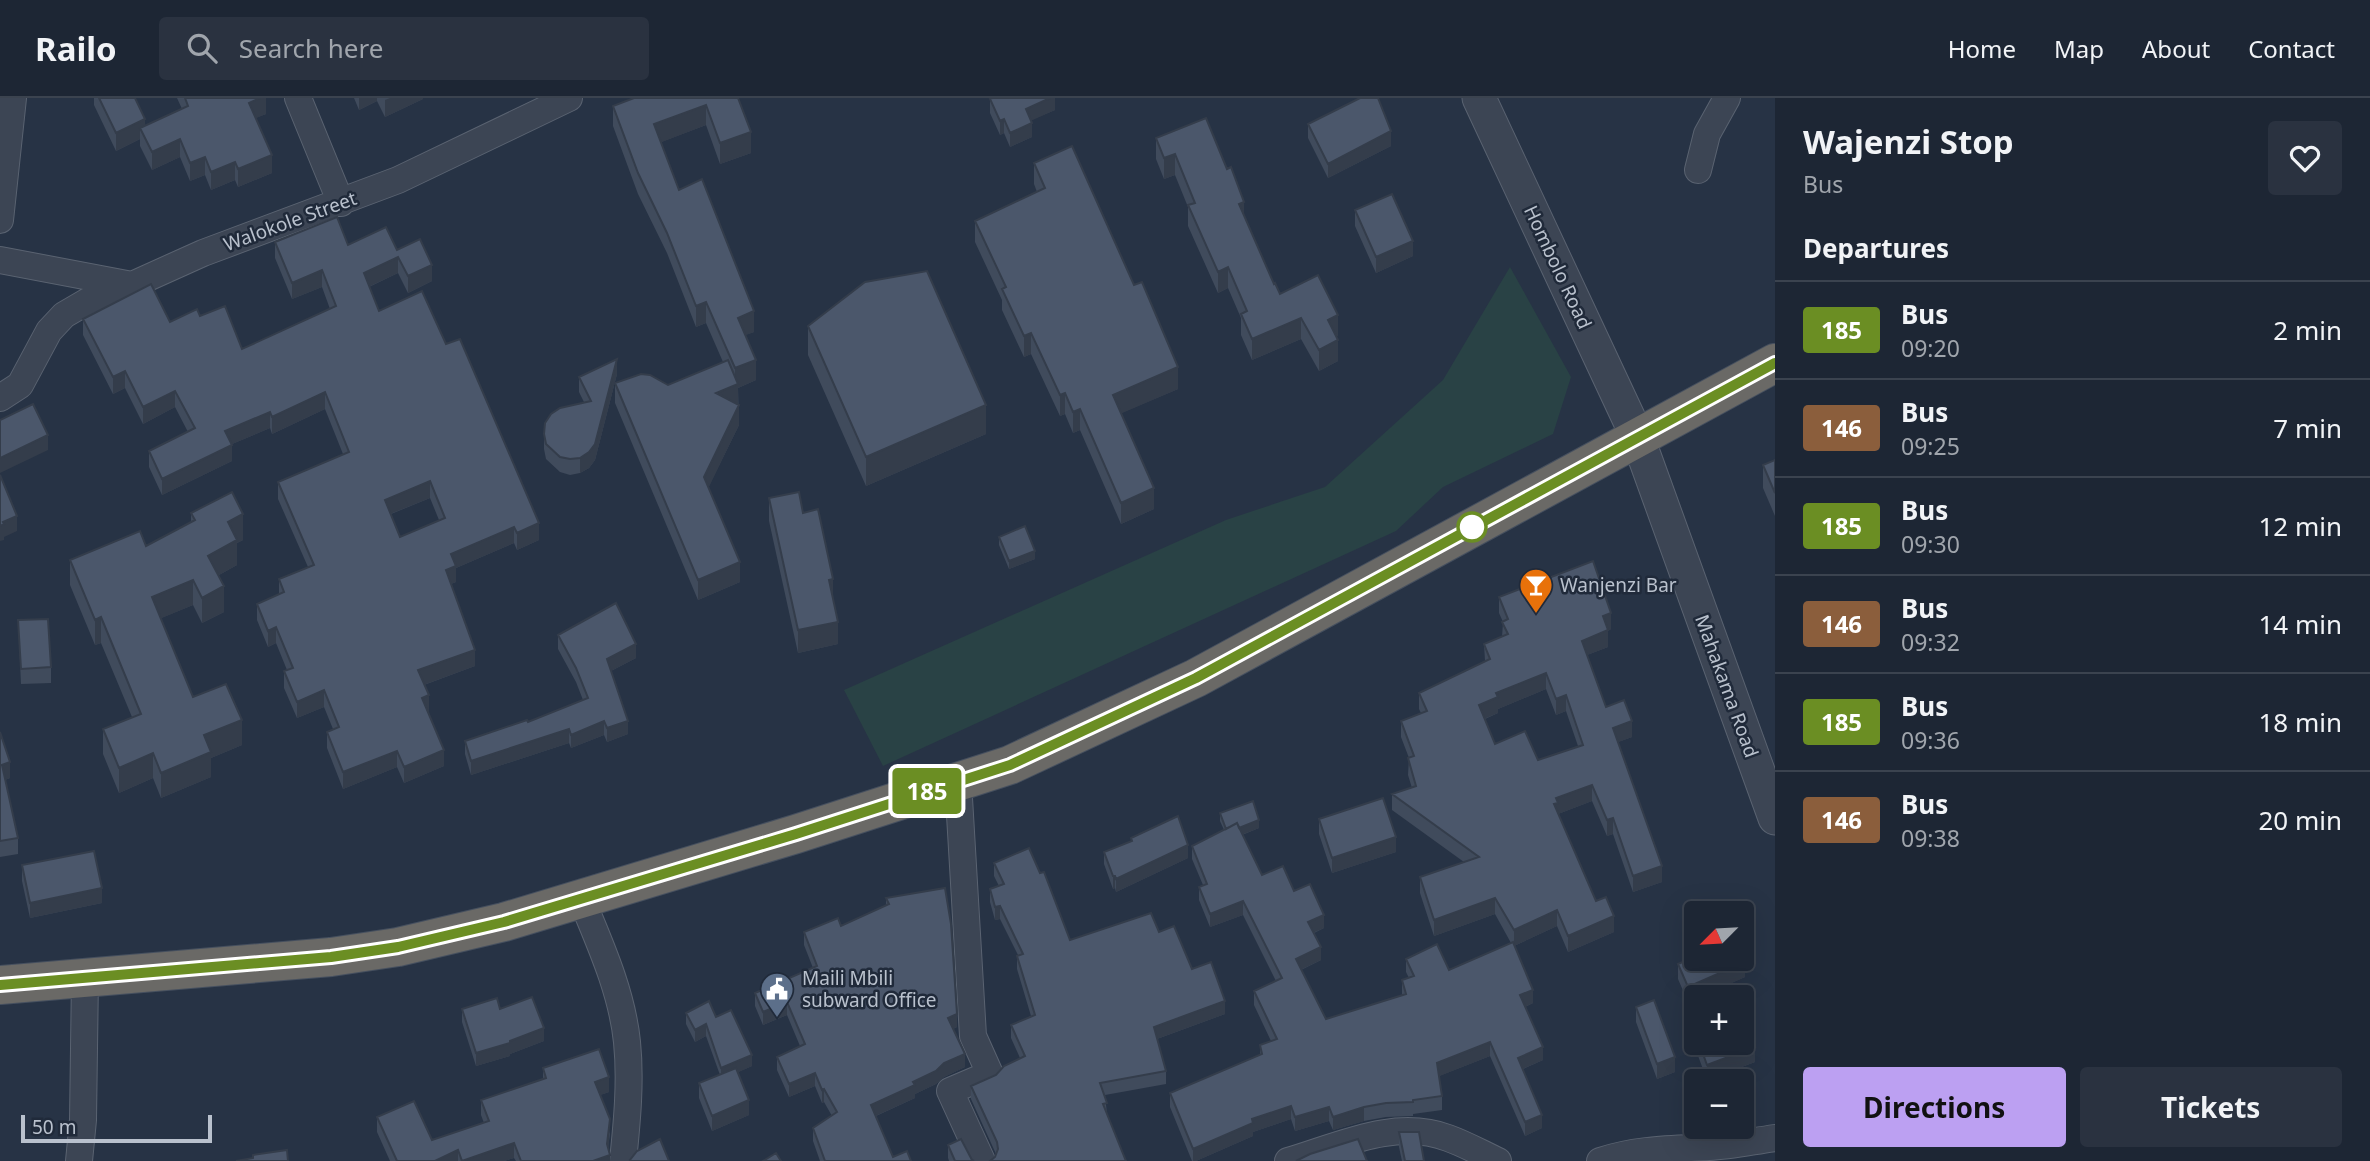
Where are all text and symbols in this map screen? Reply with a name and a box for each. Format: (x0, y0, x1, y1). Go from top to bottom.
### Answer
search box (159, 17, 649, 80)
text: Railo (35, 26, 117, 71)
icon: search (183, 29, 221, 67)
text: Search here (239, 30, 383, 66)
text: Home (1948, 32, 2016, 65)
text: Map (2054, 32, 2104, 65)
text: About (2142, 32, 2210, 65)
text: Contact (2248, 32, 2335, 65)
text: Wajenzi Stop (1803, 119, 2014, 164)
button: heart (2268, 121, 2342, 195)
text: Bus (1803, 168, 1843, 200)
street label: Walokole Street (220, 185, 360, 257)
street label: Hombolo Road (1518, 201, 1598, 333)
text: Departures (1803, 230, 1949, 266)
text: Bus (1901, 296, 1948, 332)
text: 2 min (2273, 312, 2342, 348)
text: 185 (1821, 313, 1862, 346)
text: 09:20 (1901, 332, 1960, 364)
text: Bus (1901, 394, 1948, 430)
text: 7 min (2273, 410, 2342, 446)
text: 146 (1821, 411, 1862, 444)
text: 09:25 (1901, 430, 1960, 462)
text: Bus (1901, 492, 1948, 528)
text: 12 min (2258, 508, 2342, 544)
text: 185 (1821, 509, 1862, 542)
unlabelled marker (1457, 512, 1487, 542)
text: 09:30 (1901, 528, 1960, 560)
bar icon: Wanjenzi Bar (1517, 566, 1555, 615)
place label: Wanjenzi Bar (1560, 572, 1677, 598)
text: Bus (1901, 590, 1948, 626)
text: 14 min (2258, 606, 2342, 642)
text: 146 (1821, 607, 1862, 640)
street label: Mahakama Road (1689, 611, 1765, 761)
text: 09:32 (1901, 626, 1960, 658)
text: Bus (1901, 688, 1948, 724)
text: 18 min (2258, 704, 2342, 740)
text: 185 (1821, 705, 1862, 738)
text: 09:36 (1901, 724, 1960, 756)
line badge: 185 (887, 768, 967, 814)
text: 185 (906, 774, 948, 807)
text: Bus (1901, 786, 1948, 822)
text: 20 min (2258, 802, 2342, 838)
text: 146 (1821, 803, 1862, 836)
text: 09:38 (1901, 822, 1960, 854)
north arrow (1684, 901, 1754, 971)
map controls (1684, 901, 1754, 1139)
place label: Maili Mbili subward Office (802, 965, 936, 1013)
public building icon: Maili Mbili subward Office (758, 970, 796, 1019)
button: + (1684, 985, 1754, 1055)
button: Directions (1803, 1067, 2066, 1147)
button: Tickets (2080, 1067, 2342, 1147)
button: − (1684, 1069, 1754, 1139)
scale bar (21, 1112, 212, 1144)
text: 50 m (32, 1114, 76, 1140)

